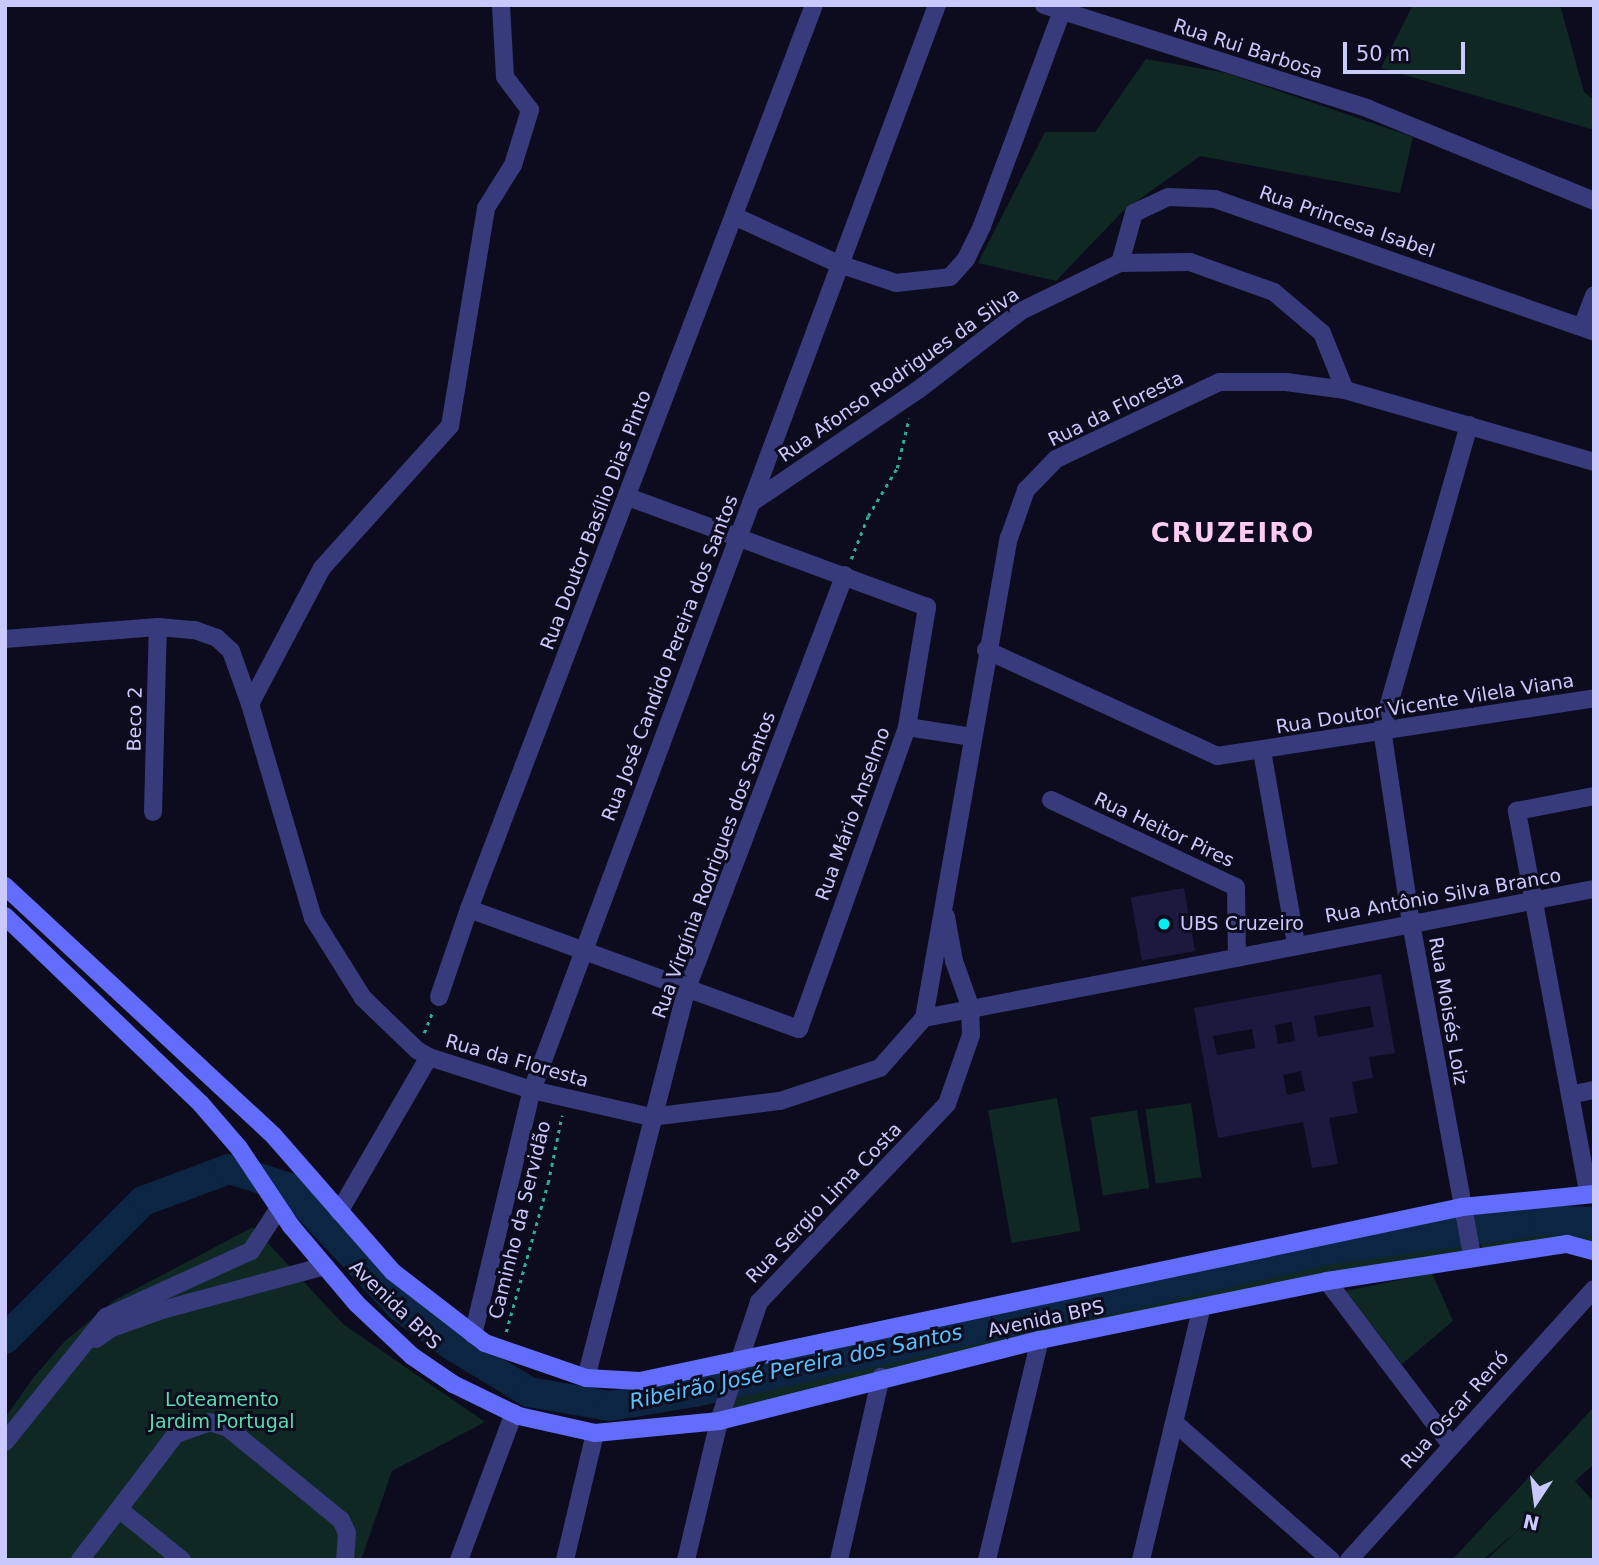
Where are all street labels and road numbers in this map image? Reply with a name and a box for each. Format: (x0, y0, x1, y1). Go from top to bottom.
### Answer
street label: Rua Rui Barbosa (1171, 14, 1325, 84)
street label: Rua Princesa Isabel (1256, 181, 1438, 263)
street label: Rua Afonso Rodrigues da Silva (774, 283, 1024, 467)
street label: Rua da Floresta (1045, 366, 1187, 452)
street label: Rua Doutor Basílio Dias Pinto (536, 387, 656, 653)
street label: Rua José Candido Pereira dos Santos (597, 492, 743, 824)
street label: Rua Doutor Vicente Vilela Viana (1274, 669, 1576, 739)
street label: Beco 2 (123, 686, 147, 752)
street label: Rua Virgínia Rodrigues dos Santos (648, 708, 780, 1022)
street label: Rua Mário Anselmo (811, 724, 895, 904)
street label: Rua Heitor Pires (1091, 788, 1237, 872)
street label: Rua Antônio Silva Branco (1323, 864, 1563, 928)
street label: Rua Moisés Loiz (1424, 935, 1472, 1087)
street label: Rua da Floresta (443, 1030, 591, 1092)
street label: Caminho da Servidão (484, 1118, 556, 1322)
street label: Rua Sergio Lima Costa (741, 1118, 907, 1288)
street label: Avenida BPS (344, 1256, 446, 1354)
street label: Avenida BPS (986, 1296, 1106, 1342)
street label: Rua Oscar Renó (1396, 1346, 1514, 1474)

